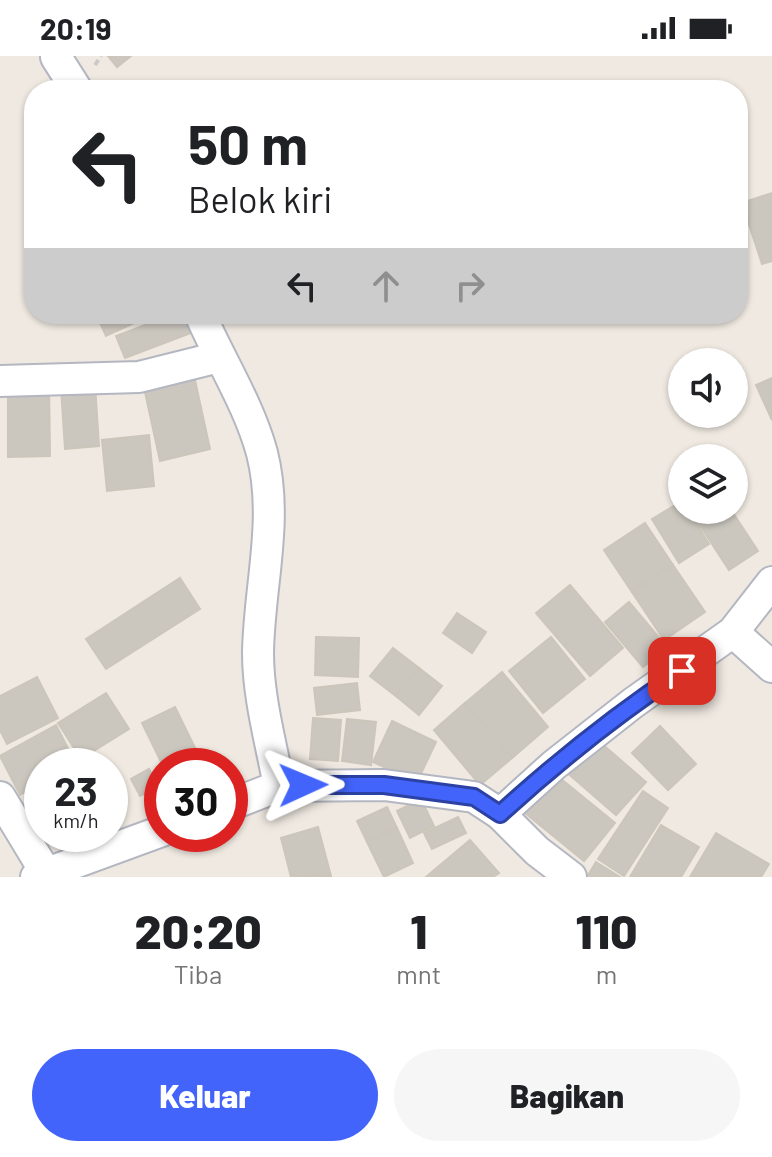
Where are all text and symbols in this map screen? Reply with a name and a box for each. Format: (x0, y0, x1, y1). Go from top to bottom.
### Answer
text: 20:19 (40, 10, 111, 46)
text: 50 m (188, 109, 308, 176)
icon: left (56, 112, 160, 216)
text: Belok kiri (188, 177, 332, 220)
icon: left (280, 264, 324, 308)
icon: ahead (364, 264, 408, 308)
icon: right (448, 264, 492, 308)
map controls (668, 348, 748, 524)
button: sound (668, 348, 748, 428)
button: layers (668, 444, 748, 524)
pin (648, 637, 716, 705)
icon: arrive (660, 649, 704, 693)
position arrow (261, 743, 345, 827)
speed limit sign: 30 (144, 748, 248, 852)
text: 23 (54, 766, 98, 814)
text: km/h (53, 808, 99, 832)
text: 20:20 (134, 901, 262, 959)
text: 1 (410, 901, 427, 959)
text: 110 (576, 901, 638, 959)
text: Tiba (174, 958, 222, 989)
text: mnt (396, 958, 441, 989)
text: m (596, 958, 617, 989)
button: Keluar (32, 1049, 378, 1141)
button: Bagikan (394, 1049, 740, 1141)

